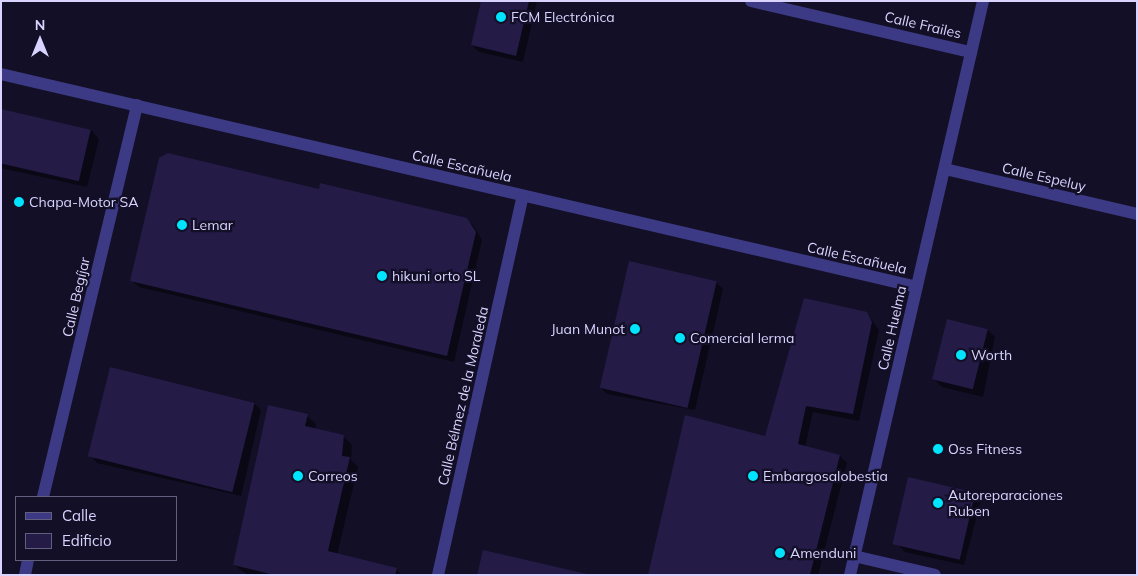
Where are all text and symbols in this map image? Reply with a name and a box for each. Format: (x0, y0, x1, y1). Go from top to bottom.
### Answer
street label: Calle Frailes (883, 8, 963, 42)
place label: FCM Electrónica (511, 9, 615, 25)
marker: FCM Electrónica (495, 11, 507, 23)
north arrow (15, 15, 65, 65)
text: N (35, 16, 45, 34)
street label: Calle Escañuela (411, 146, 513, 186)
street label: Calle Espeluy (1000, 159, 1088, 195)
place label: Chapa-Motor SA (29, 194, 138, 210)
marker: Chapa-Motor SA (13, 196, 25, 208)
place label: Lemar (192, 217, 233, 233)
marker: Lemar (176, 219, 188, 231)
street label: Calle Escañuela (806, 238, 908, 278)
street label: Calle Begíjar (59, 255, 93, 339)
place label: hikuni orto SL (392, 268, 480, 284)
marker: hikuni orto SL (376, 270, 388, 282)
street label: Calle Huelma (874, 284, 910, 372)
street label: Calle Bélmez de la Moraleda (434, 305, 492, 487)
place label: Juan Munot (551, 321, 625, 337)
marker: Juan Munot (629, 323, 641, 335)
place label: Comercial lerma (690, 330, 794, 346)
marker: Comercial lerma (674, 332, 686, 344)
place label: Worth (971, 347, 1012, 363)
marker: Worth (955, 349, 967, 361)
place label: Oss Fitness (948, 441, 1022, 457)
marker: Oss Fitness (932, 443, 944, 455)
place label: Correos (308, 468, 358, 484)
place label: Embargosalobestia (763, 468, 888, 484)
marker: Correos (292, 470, 304, 482)
marker: Embargosalobestia (747, 470, 759, 482)
place label: Autoreparaciones Ruben (948, 487, 1063, 520)
legend (15, 496, 178, 561)
marker: Autoreparaciones Ruben (932, 497, 944, 509)
text: Calle (62, 506, 96, 525)
text: Edificio (62, 531, 112, 550)
place label: Amenduni (790, 545, 856, 561)
marker: Amenduni (774, 547, 786, 559)

